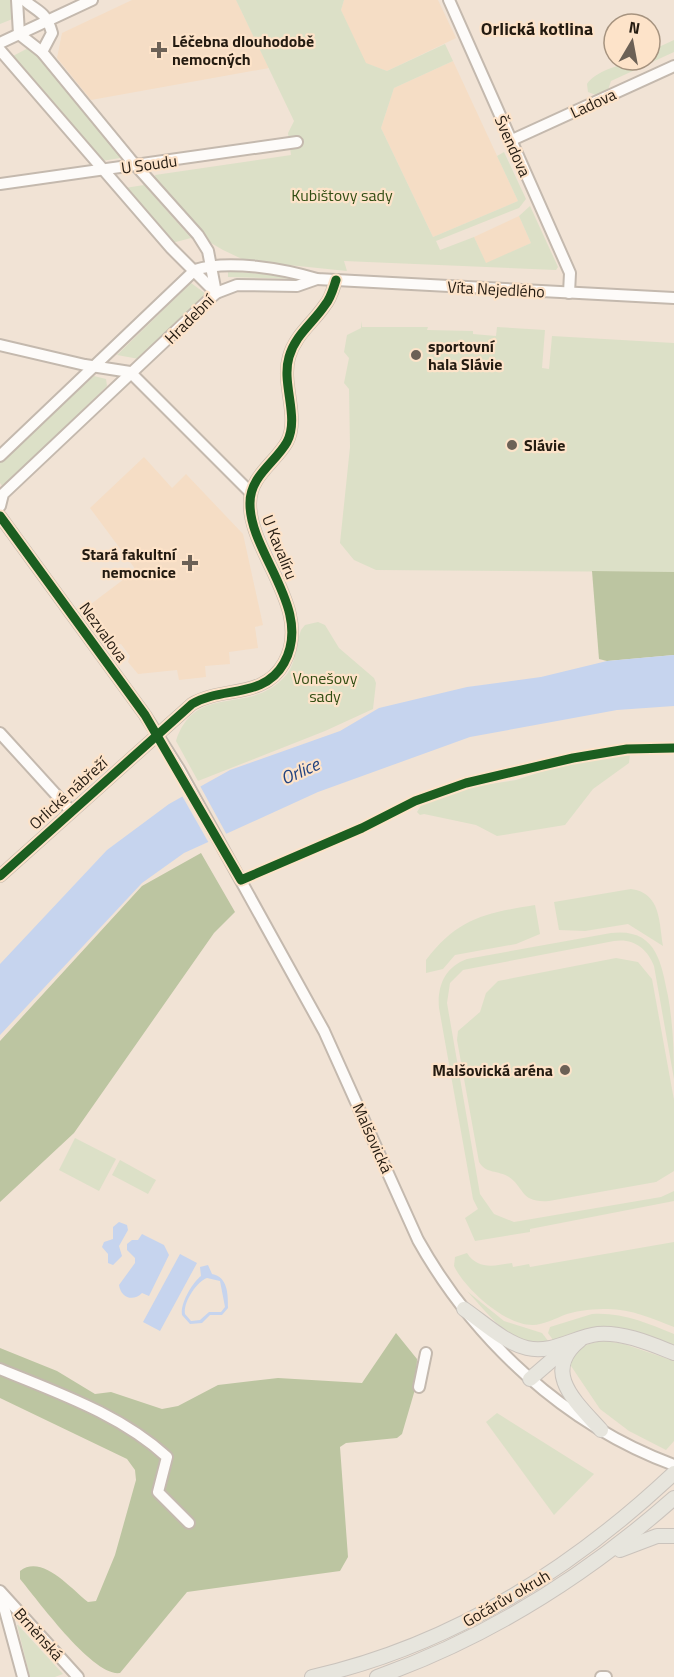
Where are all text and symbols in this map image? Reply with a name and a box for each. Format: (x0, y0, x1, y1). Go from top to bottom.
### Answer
north arrow (602, 12, 662, 72)
text: N (627, 14, 642, 40)
district label: Orlická kotlina (481, 15, 593, 42)
place label: Léčebna dlouhodobě nemocných (172, 29, 314, 71)
marker: Léčebna dlouhodobě nemocných (150, 41, 168, 59)
street label: Ladova (566, 82, 620, 124)
street label: Švendova (489, 111, 537, 181)
street label: U Soudu (119, 148, 179, 180)
park label: Kubištovy sady (291, 183, 393, 207)
street label: Víta Nejedlého (447, 274, 545, 304)
street label: Hradební (159, 288, 220, 349)
place label: sportovní hala Slávie (428, 334, 502, 376)
marker: sportovní hala Slávie (409, 348, 423, 362)
place label: Slávie (524, 433, 565, 457)
marker: Slávie (505, 438, 519, 452)
street label: U Kavalíru (256, 511, 304, 583)
place label: Stará fakultní nemocnice (82, 542, 178, 584)
marker: Stará fakultní nemocnice (181, 554, 199, 572)
street label: Nezvalova (74, 597, 134, 667)
park label: Vonešovy sady (292, 666, 358, 708)
street label: Orlické nábřeží (23, 750, 114, 835)
water label: Orlice (276, 750, 325, 791)
place label: Malšovická aréna (432, 1058, 553, 1082)
marker: Malšovická aréna (558, 1063, 572, 1077)
street label: Malšovická (347, 1099, 399, 1177)
street label: Gočárův okruh (458, 1563, 554, 1633)
street label: Brněnská (9, 1602, 69, 1666)

